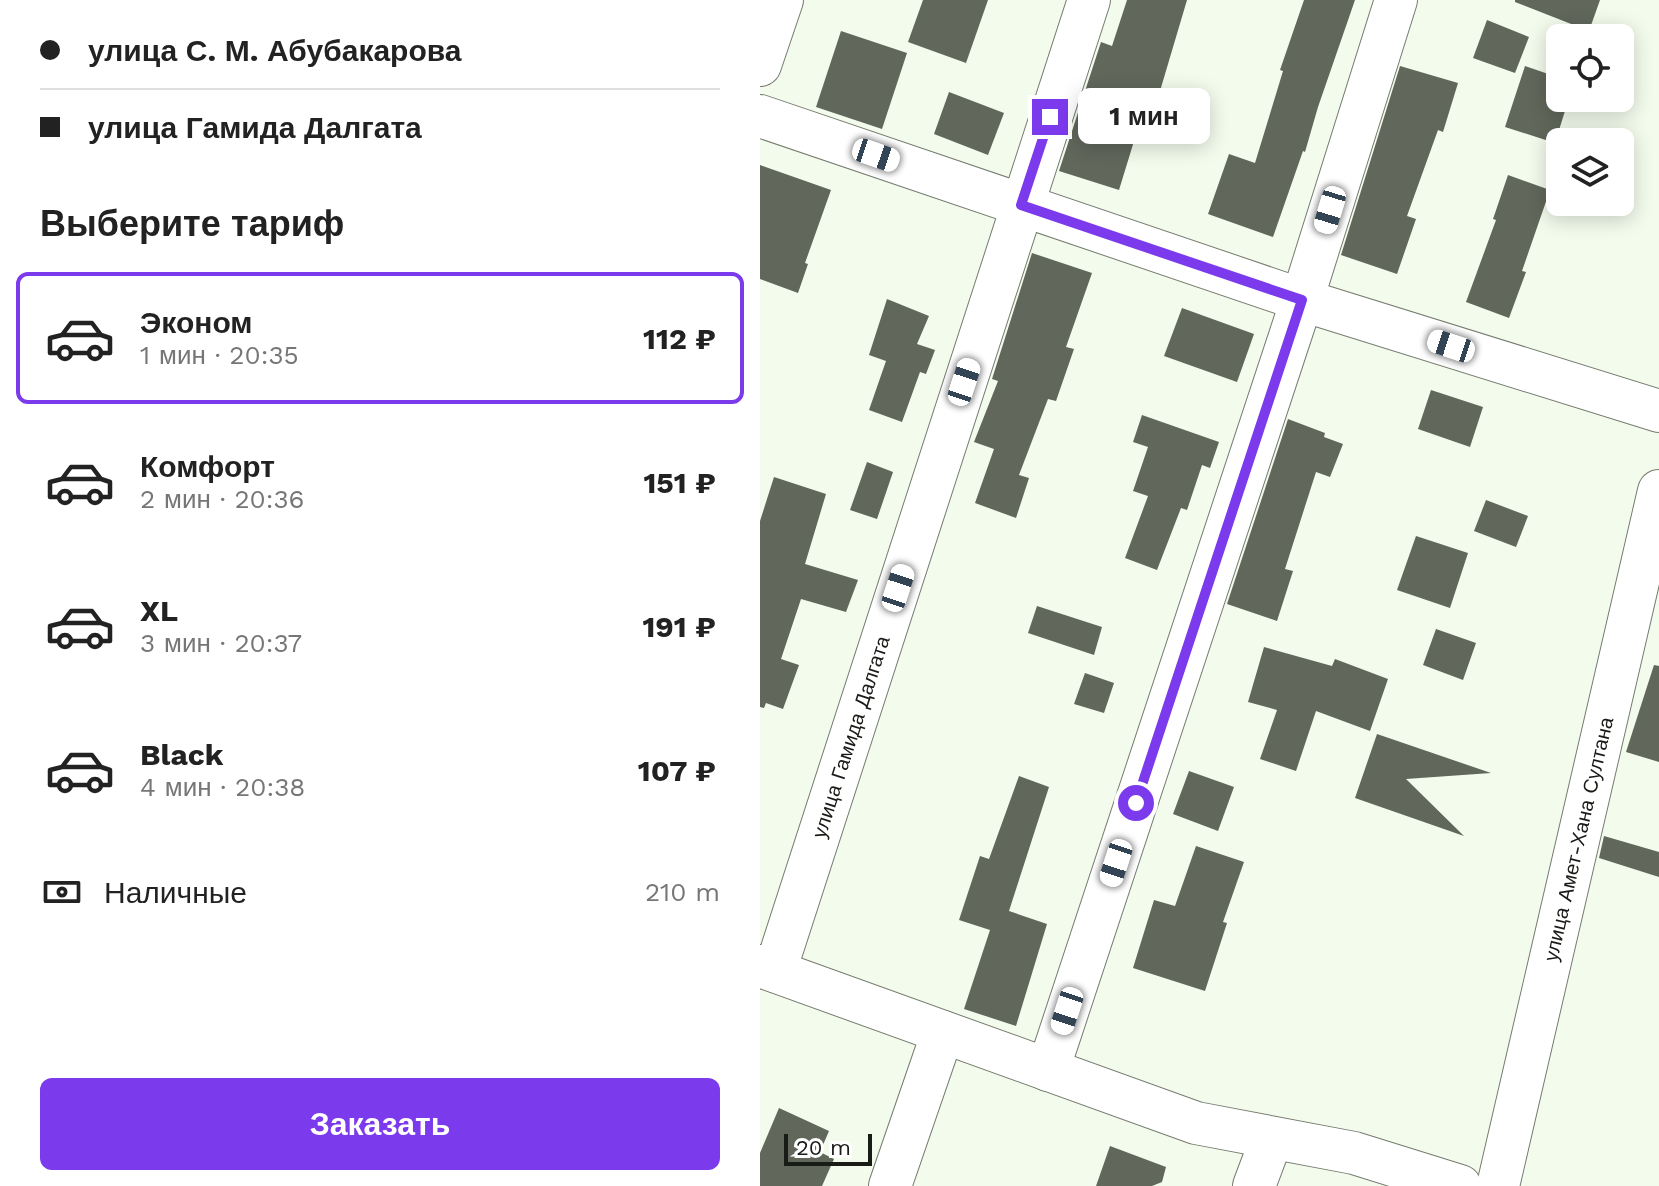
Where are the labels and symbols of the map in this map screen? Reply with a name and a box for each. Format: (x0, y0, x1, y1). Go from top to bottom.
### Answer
callout: 1 мин (1078, 89, 1210, 145)
route end (1032, 99, 1068, 135)
car (849, 136, 903, 174)
car (1312, 184, 1348, 236)
car (1424, 327, 1478, 365)
car (945, 355, 983, 409)
car (879, 561, 917, 615)
street label: улица Гамида Далгата (807, 632, 895, 841)
street label: улица Амет-Хана Султана (1538, 714, 1618, 964)
route start (1118, 785, 1154, 821)
car (1097, 836, 1135, 890)
car (1048, 984, 1086, 1038)
scale bar (784, 1130, 872, 1166)

